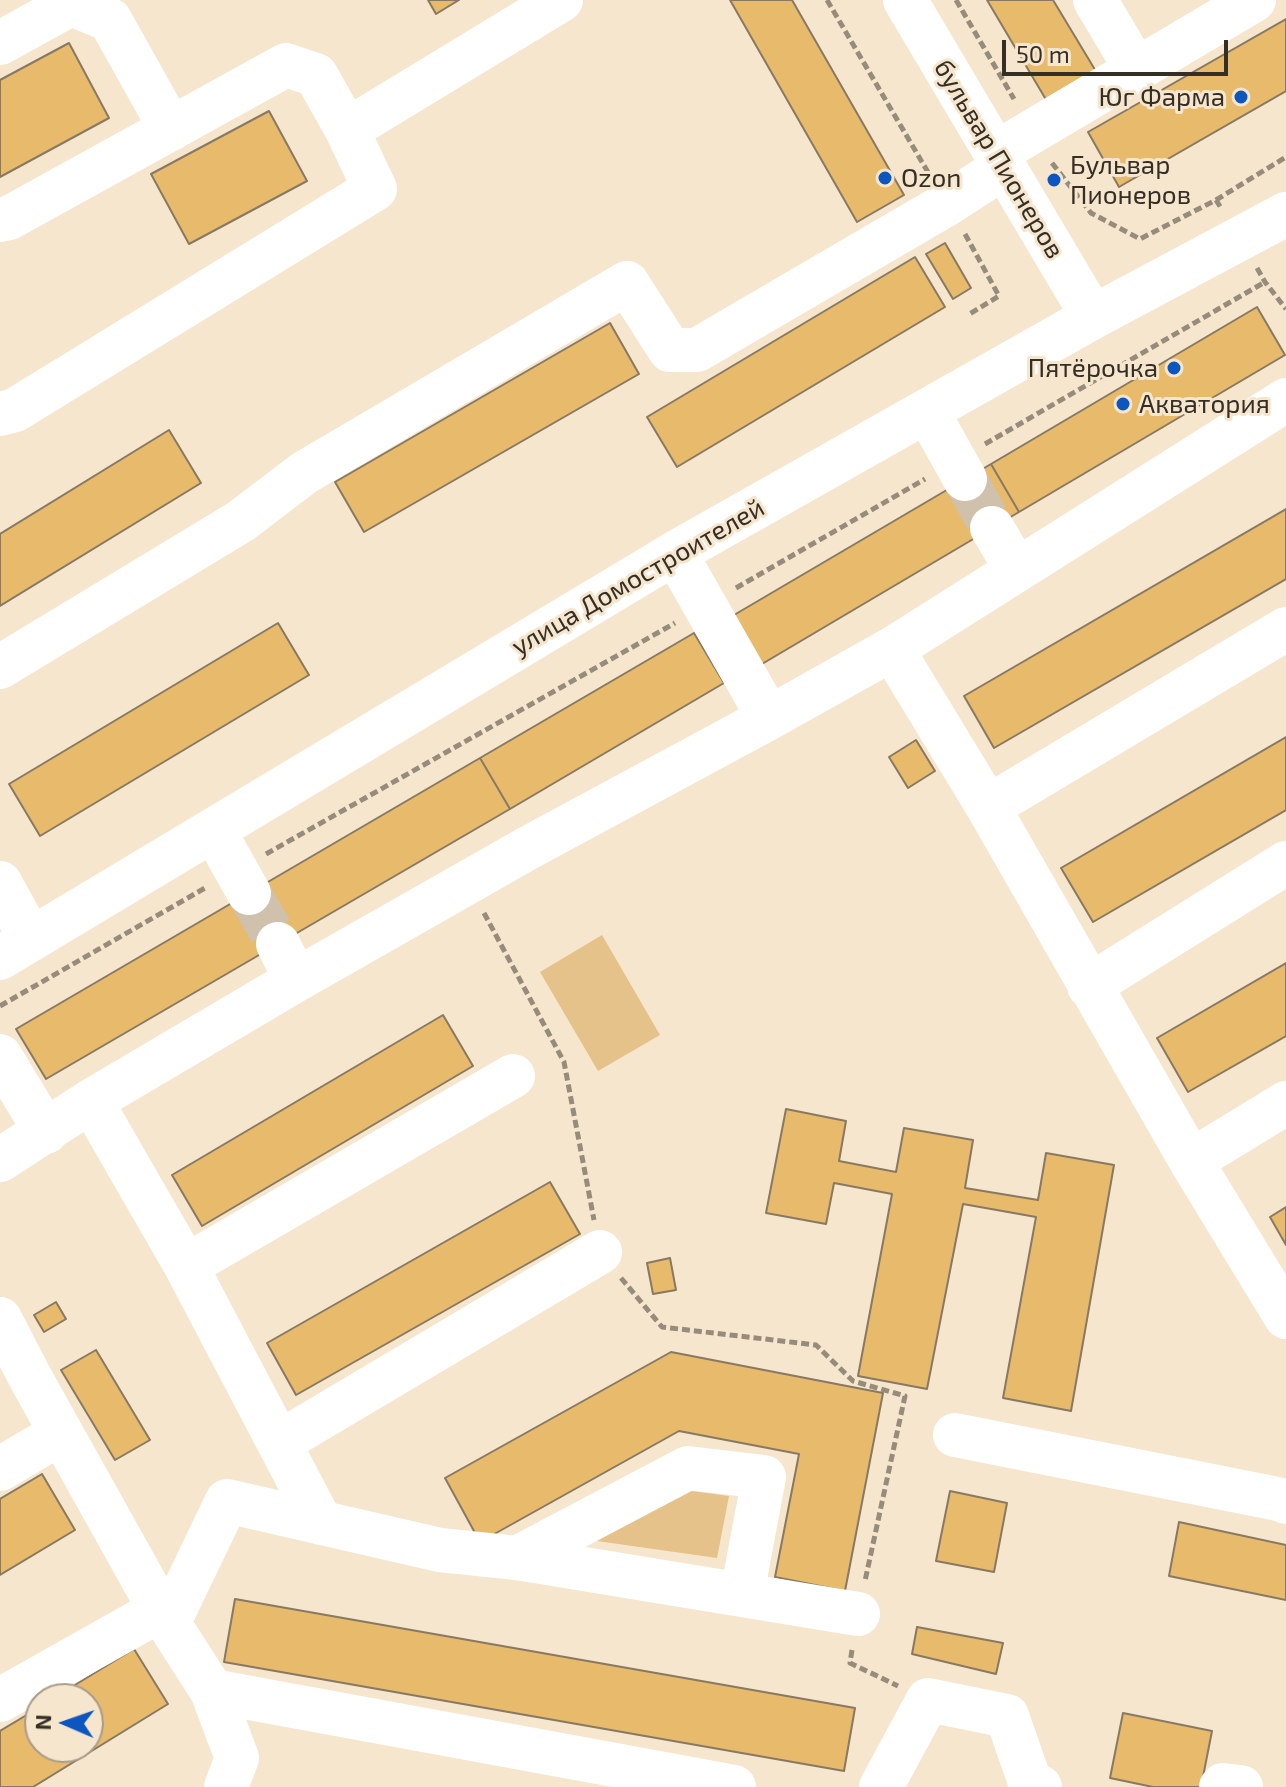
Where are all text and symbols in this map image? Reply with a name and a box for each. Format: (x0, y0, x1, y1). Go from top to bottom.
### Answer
scale bar (1006, 24, 1232, 74)
text: 50 m (1016, 39, 1070, 68)
street label: бульвар Пионеров (927, 54, 1071, 264)
place label: Юг Фарма (1098, 81, 1225, 113)
marker: Юг Фарма (1232, 88, 1250, 106)
place label: Бульвар Пионеров (1070, 149, 1191, 210)
place label: Ozon (901, 162, 961, 194)
marker: Ozon (876, 169, 894, 187)
marker: Бульвар Пионеров (1045, 171, 1063, 189)
place label: Пятёрочка (1028, 352, 1158, 384)
marker: Пятёрочка (1165, 359, 1183, 377)
place label: Акватория (1139, 388, 1270, 420)
marker: Акватория (1114, 395, 1132, 413)
street label: улица Домостроителей (506, 492, 770, 662)
north arrow (24, 1683, 104, 1763)
text: N (29, 1714, 55, 1731)

